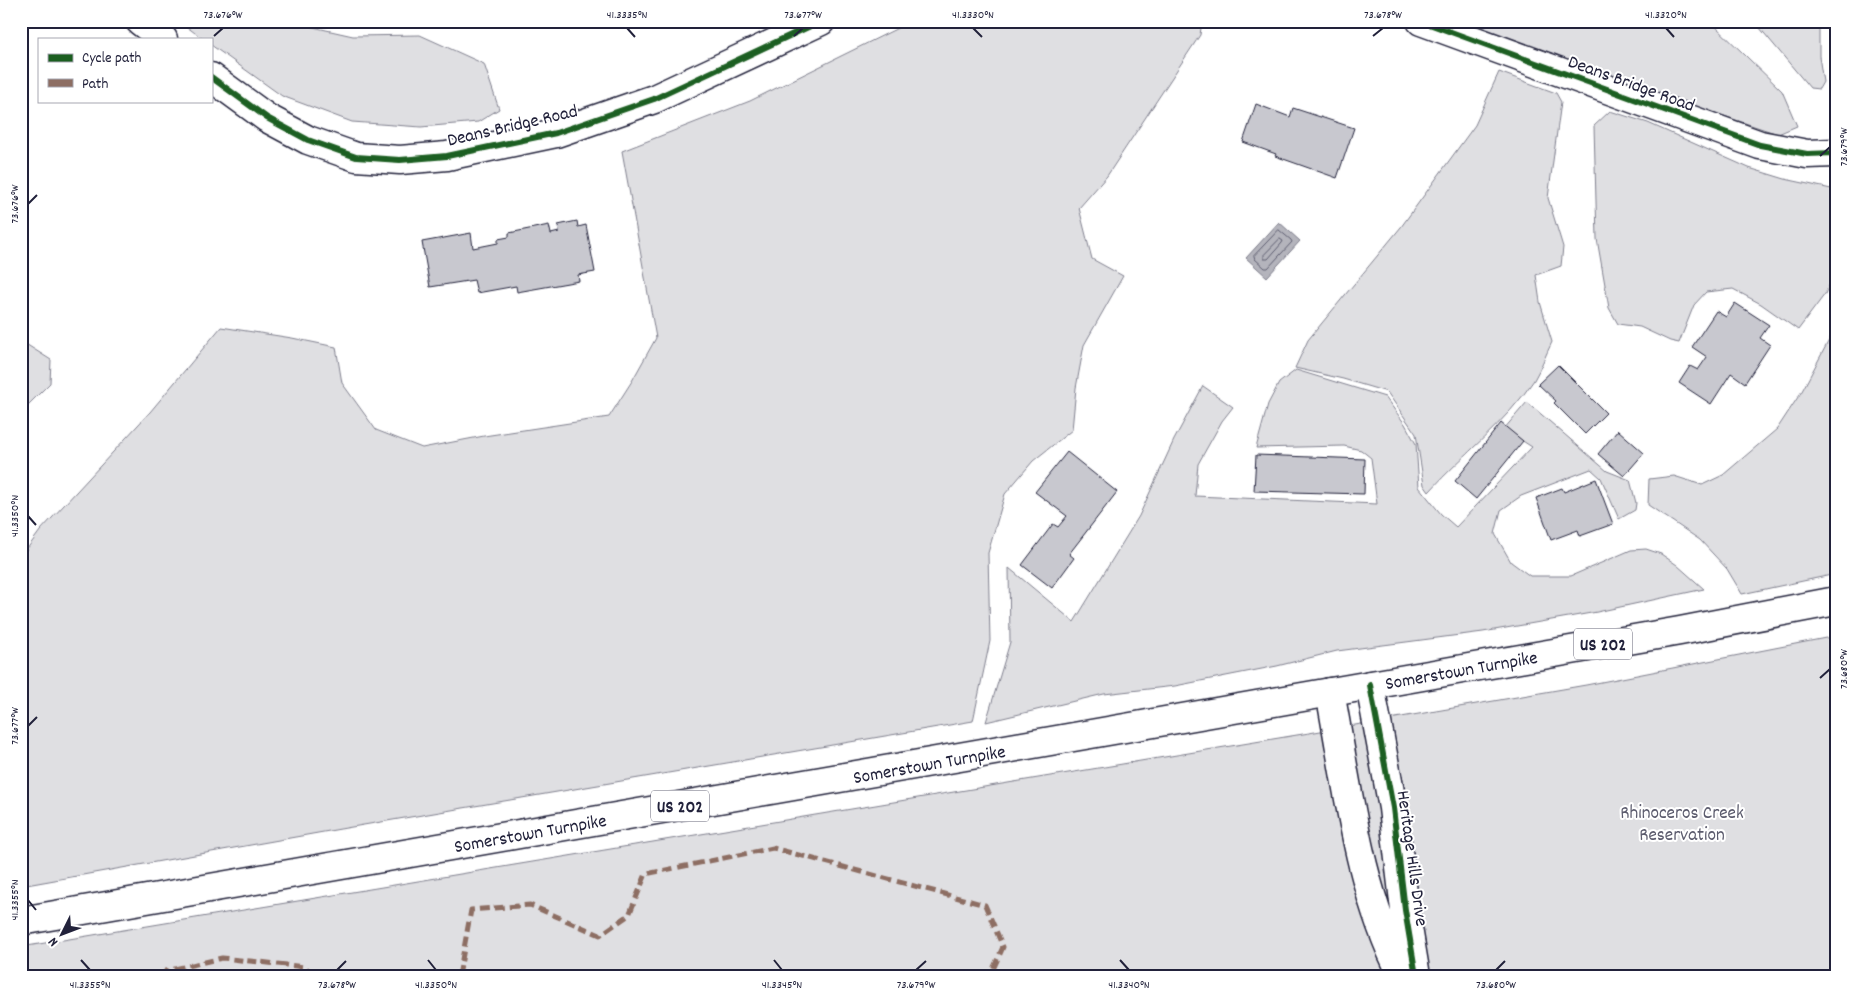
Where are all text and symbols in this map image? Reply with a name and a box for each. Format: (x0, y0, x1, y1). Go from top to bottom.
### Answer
text: 73.676°W (203, 7, 243, 24)
text: 41.3335°N (607, 7, 648, 24)
text: 73.677°W (784, 7, 822, 24)
text: 41.3330°N (952, 7, 994, 24)
text: 73.678°W (1364, 7, 1402, 24)
text: 41.3320°N (1645, 7, 1687, 24)
legend (38, 38, 212, 102)
text: Cycle path (82, 48, 142, 70)
street label: Deans Bridge Road (1564, 50, 1698, 121)
text: Path (82, 74, 108, 96)
street label: Deans Bridge Road (445, 99, 581, 156)
text: 73.679°W (1836, 128, 1853, 166)
text: 73.676°W (7, 184, 24, 224)
text: 41.3350°N (7, 495, 24, 537)
road number: US 202 (1574, 629, 1632, 660)
street label: Somerstown Turnpike (1383, 646, 1540, 699)
text: 73.680°W (1836, 649, 1853, 689)
text: 73.677°W (7, 707, 24, 745)
street label: Somerstown Turnpike (851, 740, 1008, 793)
street label: Heritage Hills Drive (1388, 789, 1433, 928)
road number: US 202 (651, 790, 709, 821)
park label: Rhinoceros Creek Reservation (1620, 801, 1744, 850)
street label: Somerstown Turnpike (452, 809, 609, 862)
text: 41.3355°N (7, 879, 24, 921)
north arrow (38, 910, 88, 960)
text: N (44, 932, 64, 951)
text: 41.3355°N (69, 977, 111, 994)
text: 73.678°W (318, 977, 356, 994)
text: 41.3350°N (415, 977, 457, 994)
text: 41.3345°N (762, 977, 802, 994)
text: 73.679°W (897, 977, 935, 994)
text: 41.3340°N (1108, 977, 1150, 994)
text: 73.680°W (1476, 977, 1516, 994)

